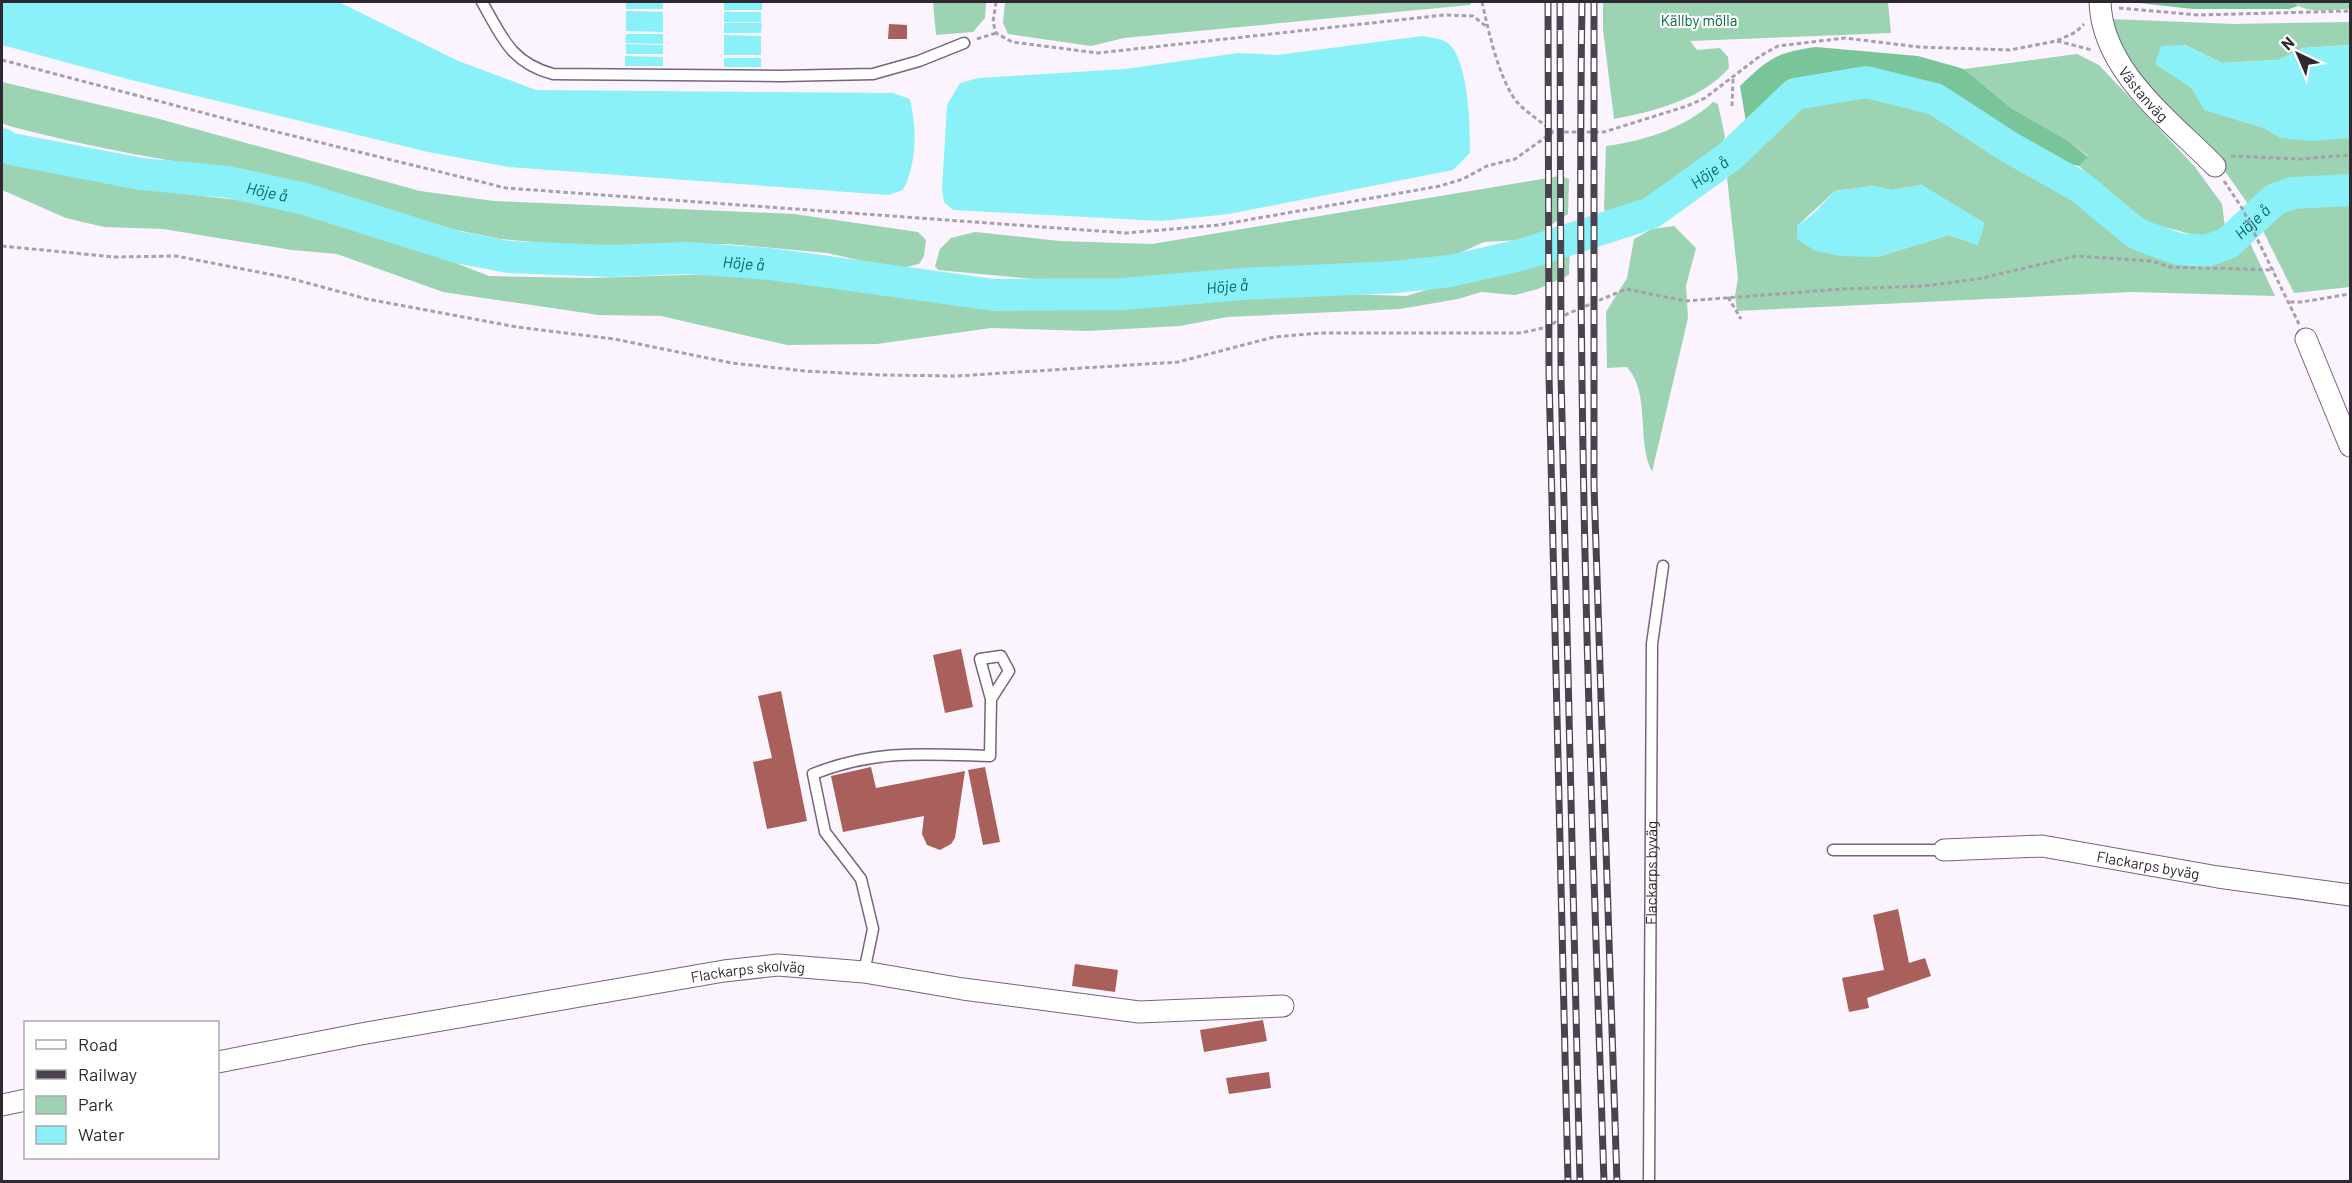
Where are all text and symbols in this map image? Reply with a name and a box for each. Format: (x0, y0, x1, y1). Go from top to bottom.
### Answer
park label: Källby mölla (1661, 11, 1737, 29)
north arrow (2268, 24, 2328, 84)
text: N (2277, 32, 2298, 53)
street label: Västanväg (2115, 63, 2172, 125)
water label: Höje å (1686, 152, 1731, 191)
water label: Höje å (245, 177, 289, 204)
water label: Höje å (2230, 200, 2273, 242)
water label: Höje å (722, 251, 765, 273)
water label: Höje å (1205, 274, 1248, 296)
street label: Flackarps byväg (1641, 821, 1660, 925)
street label: Flackarps byväg (2095, 847, 2201, 883)
street label: Flackarps skolväg (689, 956, 806, 986)
legend (24, 1021, 219, 1159)
text: Road (78, 1033, 118, 1055)
text: Railway (78, 1063, 137, 1085)
text: Park (78, 1093, 113, 1115)
text: Water (78, 1123, 125, 1145)

